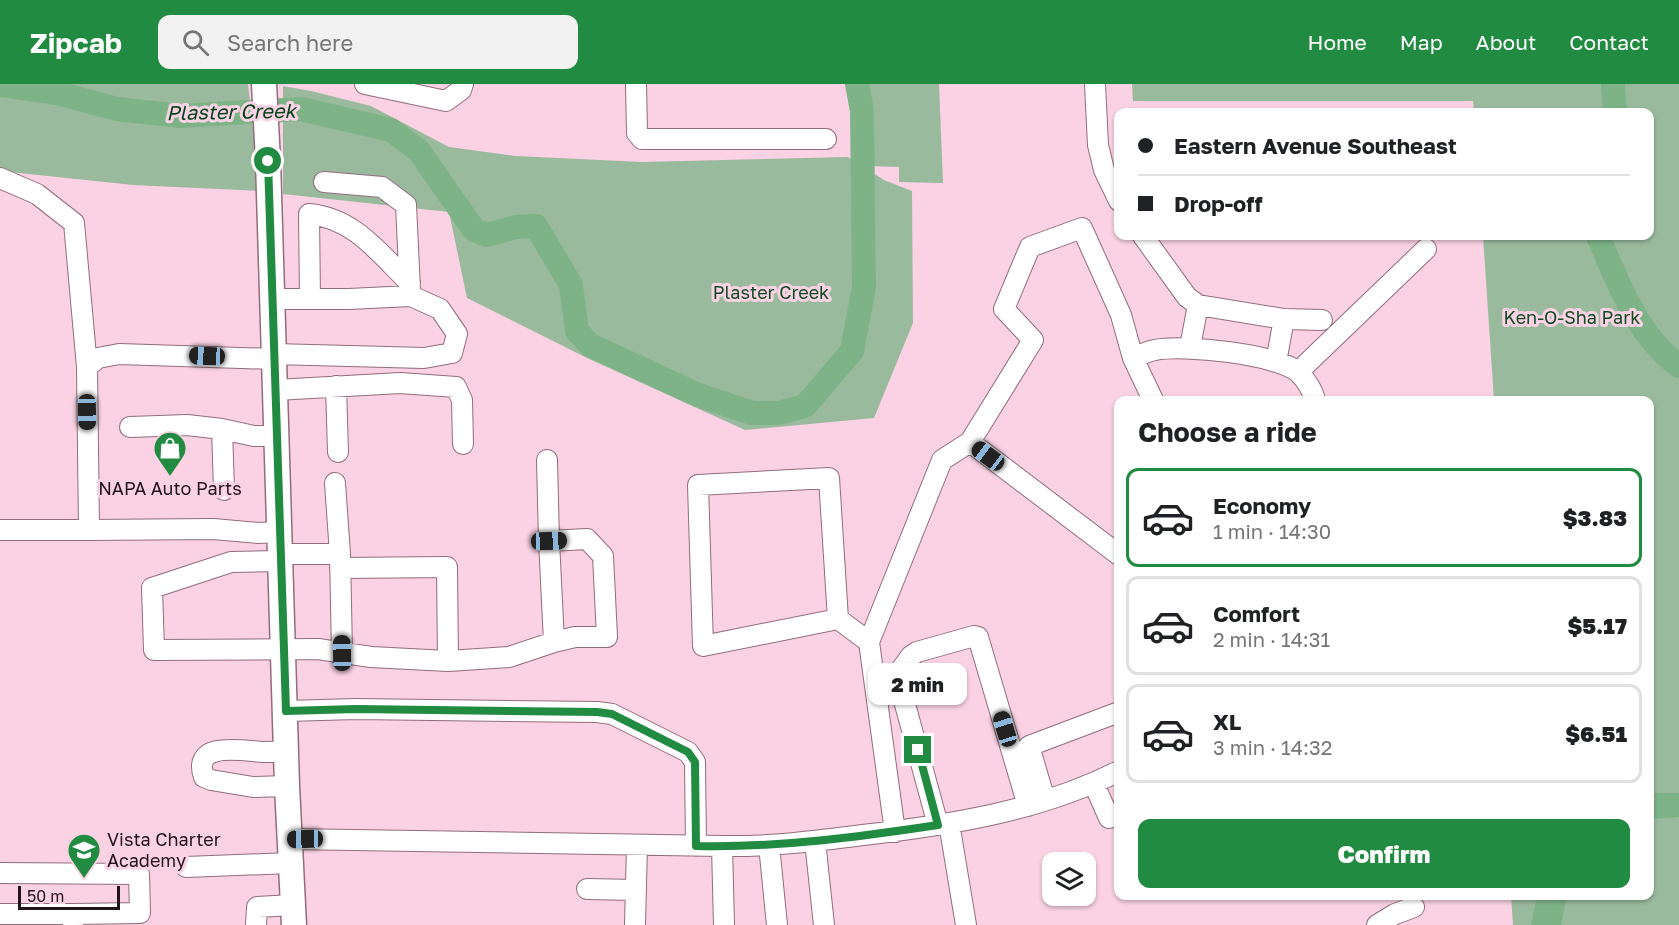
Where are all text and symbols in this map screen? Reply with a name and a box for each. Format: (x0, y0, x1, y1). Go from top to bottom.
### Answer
search box (158, 15, 578, 69)
text: Zipcab (30, 26, 122, 59)
icon: search (179, 26, 212, 59)
text: Search here (227, 29, 353, 56)
text: Home (1307, 29, 1367, 55)
text: Map (1400, 29, 1443, 55)
text: About (1476, 29, 1536, 55)
text: Contact (1569, 29, 1649, 55)
water label: Plaster Creek (166, 98, 299, 124)
text: Eastern Avenue Southeast (1174, 132, 1457, 159)
route start (254, 147, 281, 174)
text: Drop-off (1174, 190, 1263, 217)
park label: Plaster Creek (713, 281, 829, 303)
park label: Ken-O-Sha Park (1504, 306, 1640, 328)
car (189, 346, 225, 366)
car (78, 394, 96, 430)
text: Choose a ride (1138, 416, 1317, 448)
shop icon: NAPA Auto Parts (152, 430, 188, 477)
car (968, 438, 1008, 474)
place label: NAPA Auto Parts (98, 477, 242, 499)
icon: car (1141, 491, 1195, 545)
text: Economy (1213, 492, 1311, 519)
text: $3.83 (1563, 504, 1627, 531)
text: 1 min · 14:30 (1213, 519, 1331, 543)
car (531, 531, 567, 551)
icon: car (1141, 599, 1195, 653)
text: Comfort (1213, 600, 1300, 627)
text: $5.17 (1567, 612, 1627, 639)
text: 2 min · 14:31 (1213, 627, 1330, 651)
car (333, 635, 351, 671)
callout: 2 min (868, 663, 968, 705)
text: 2 min (891, 672, 944, 696)
icon: car (1141, 707, 1195, 761)
text: XL (1213, 708, 1241, 735)
car (991, 709, 1019, 749)
text: $6.51 (1565, 720, 1627, 747)
text: 3 min · 14:32 (1213, 735, 1332, 759)
route end (904, 736, 931, 763)
button: Confirm (1138, 819, 1630, 888)
place label: Vista Charter Academy (107, 828, 221, 871)
car (287, 830, 323, 848)
school or university icon: Vista Charter Academy (66, 832, 102, 879)
map controls (1042, 852, 1096, 906)
button: layers (1042, 852, 1096, 906)
scale bar (18, 883, 120, 910)
text: 50 m (27, 886, 64, 906)

